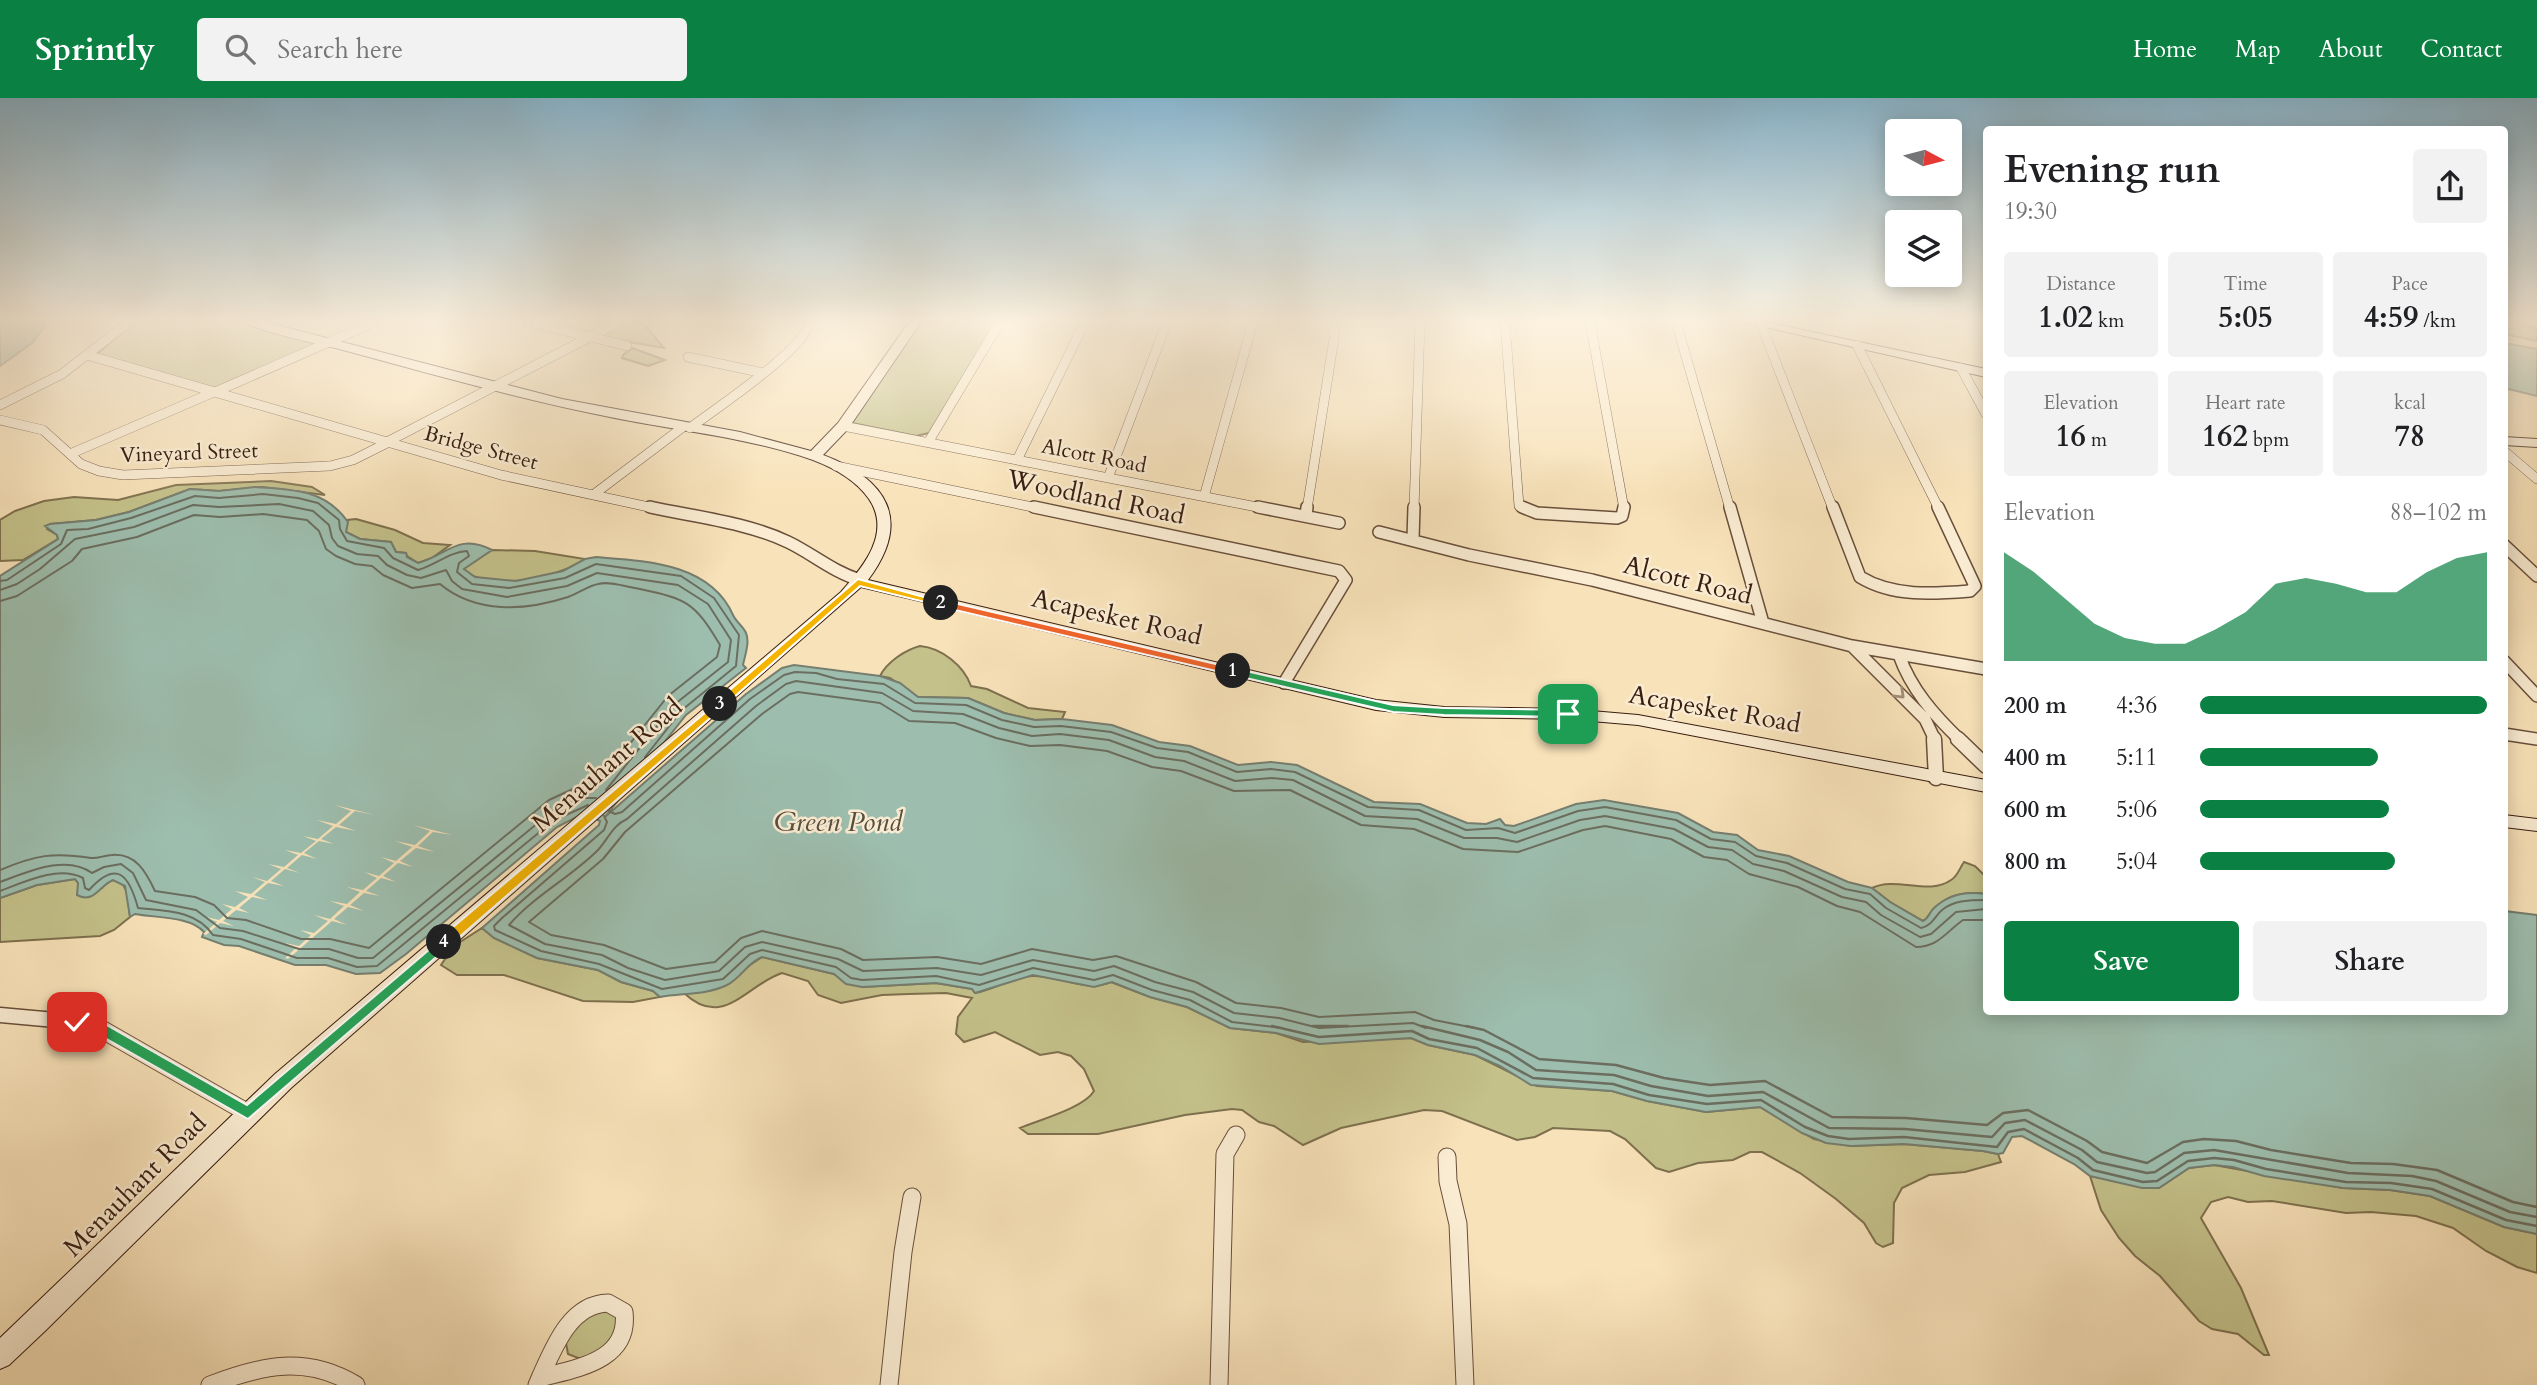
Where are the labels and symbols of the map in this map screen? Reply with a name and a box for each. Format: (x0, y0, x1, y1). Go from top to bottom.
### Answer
north arrow (1885, 119, 1962, 196)
street label: Bridge Street (421, 419, 541, 477)
street label: Alcott Road (1039, 432, 1149, 480)
street label: Vineyard Street (120, 436, 259, 470)
street label: Woodland Road (1003, 461, 1188, 533)
street label: Alcott Road (1620, 547, 1756, 613)
street label: Acapesket Road (1028, 580, 1206, 654)
pin: 2 (923, 586, 958, 620)
pin: 1 (1216, 654, 1250, 688)
street label: Acapesket Road (1626, 677, 1804, 741)
pin (1538, 684, 1598, 744)
one-way arrow (1892, 685, 1905, 698)
pin: 3 (702, 686, 738, 722)
street label: Menauhant Road (524, 690, 690, 840)
water label: Green Pond (774, 803, 904, 841)
pin: 4 (426, 924, 462, 960)
pin (47, 992, 107, 1052)
street label: Menauhant Road (56, 1106, 214, 1264)

